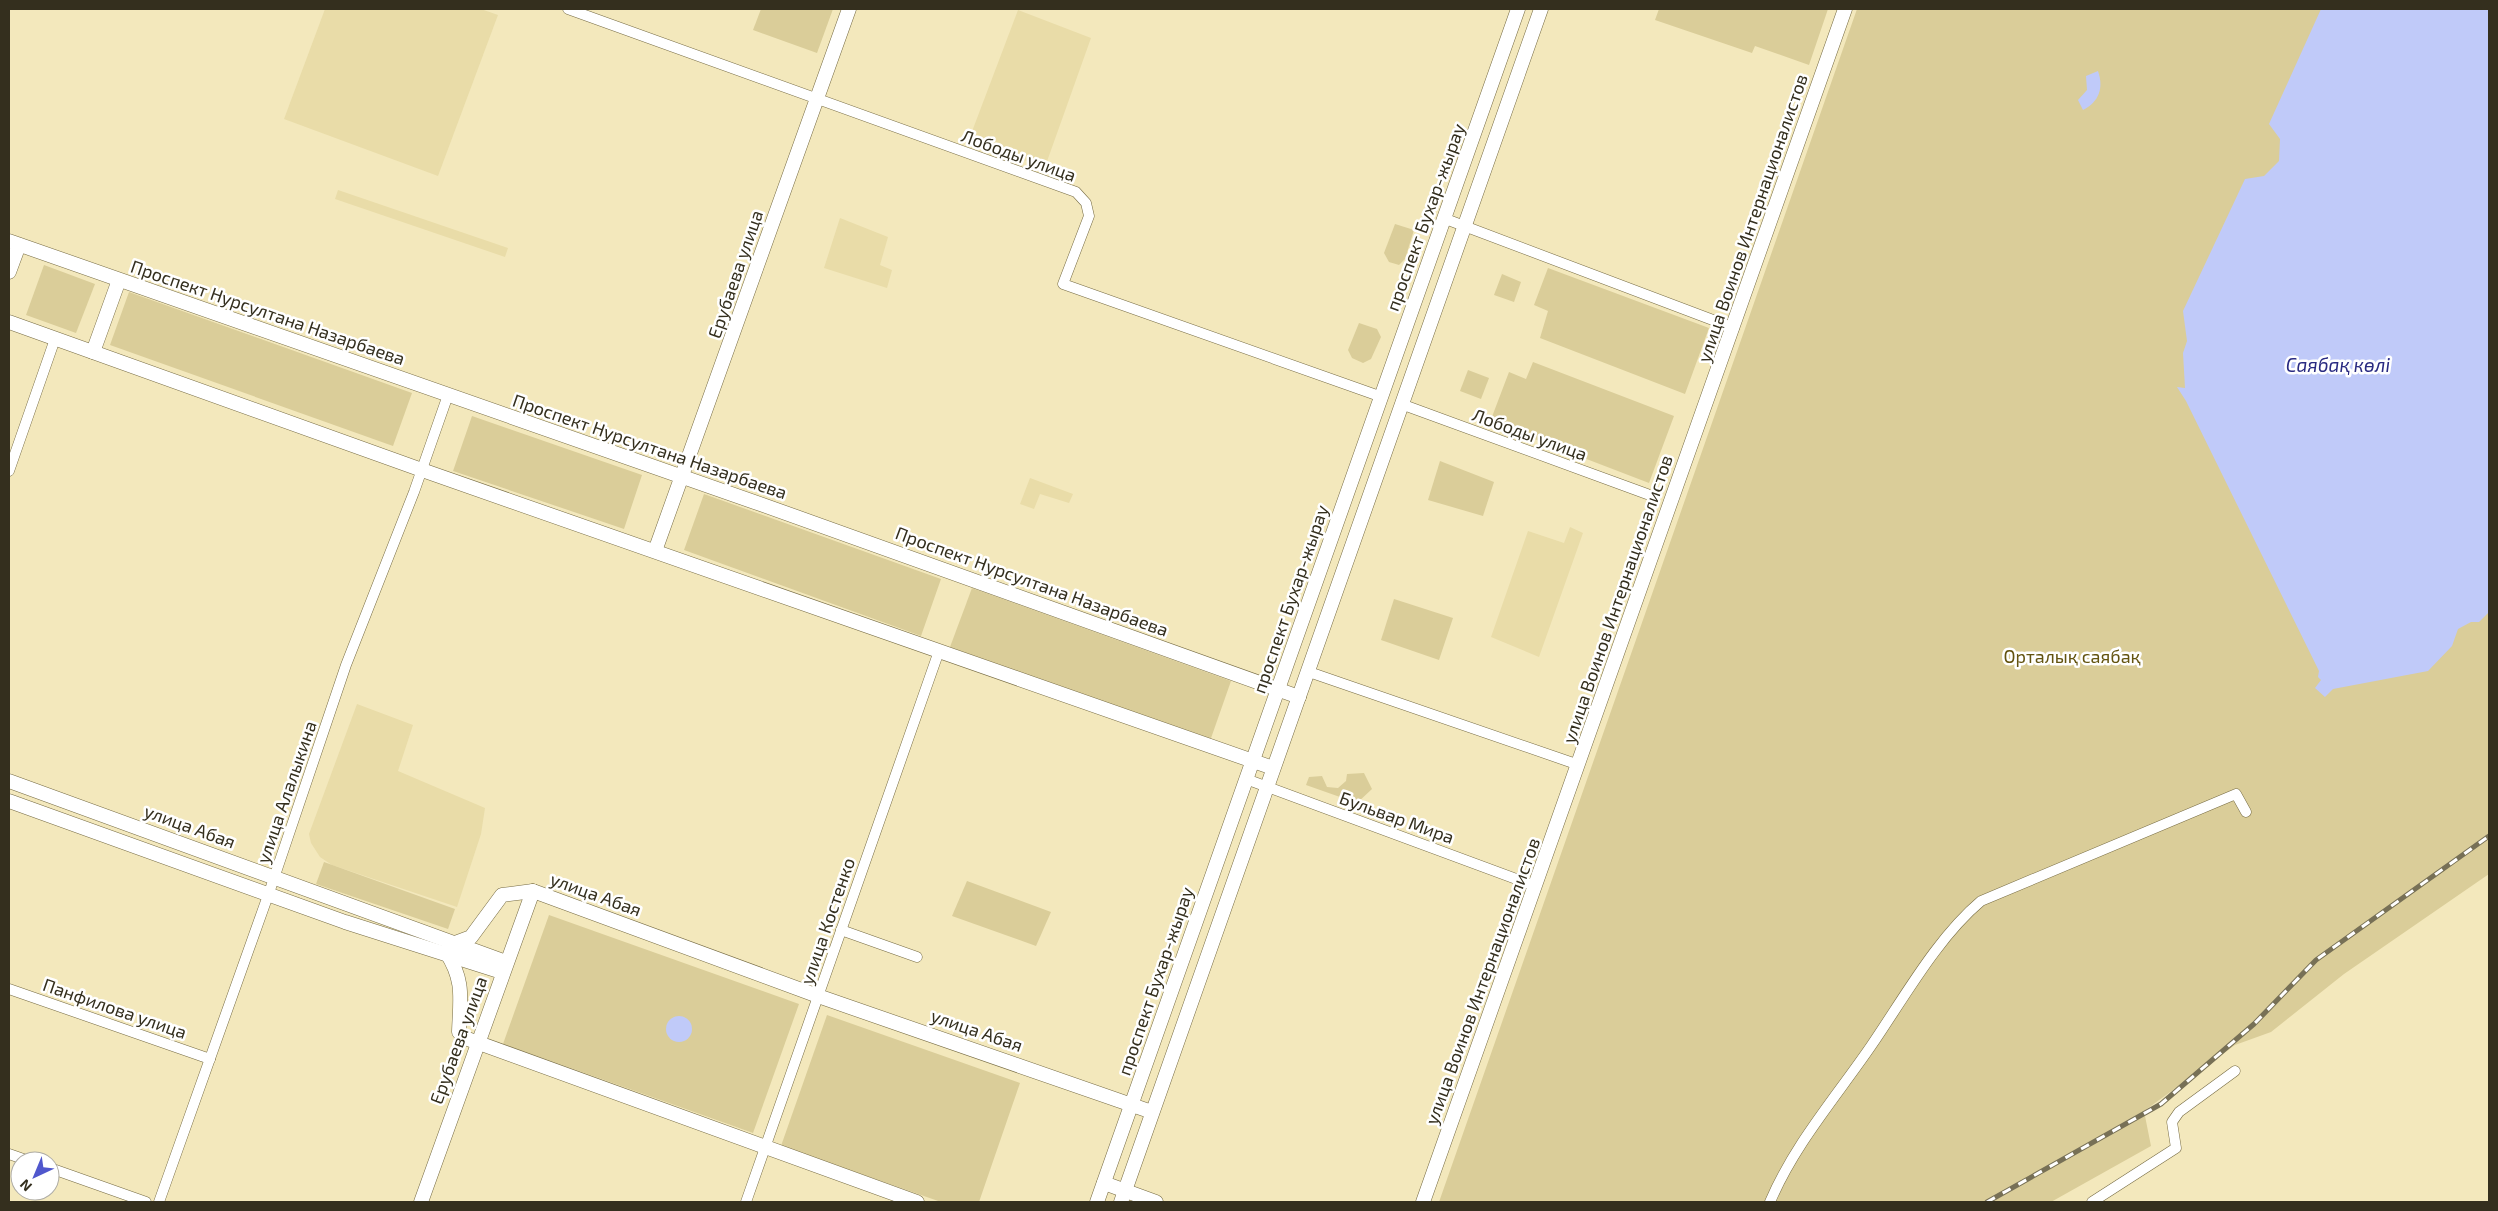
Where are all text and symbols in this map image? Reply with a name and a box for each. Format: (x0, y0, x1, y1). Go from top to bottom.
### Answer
street label: улица Воинов Интернационалистов (1692, 71, 1812, 365)
street label: проспект Бухар-жырау (1381, 120, 1469, 314)
street label: Лободы улица (959, 124, 1079, 186)
street label: Ерубаева улица (703, 207, 767, 341)
street label: Проспект Нурсултана Назарбаева (128, 255, 408, 369)
water label: Саябақ көлі (2286, 353, 2390, 376)
street label: Проспект Нурсултана Назарбаева (510, 389, 790, 503)
street label: Лободы улица (1470, 403, 1590, 465)
street label: улица Воинов Интернационалистов (1557, 452, 1677, 746)
street label: проспект Бухар-жырау (1247, 501, 1333, 696)
street label: Проспект Нурсултана Назарбаева (893, 521, 1171, 641)
park label: Орталық саябақ (2003, 645, 2141, 667)
street label: улица Алалыкина (251, 718, 321, 866)
street label: Бульвар Мира (1337, 786, 1457, 848)
street label: улица Абая (141, 799, 239, 853)
street label: улица Воинов Интернационалистов (1420, 835, 1544, 1127)
street label: улица Костенко (795, 855, 859, 987)
street label: улица Абая (547, 867, 645, 921)
street label: проспект Бухар-жырау (1112, 883, 1198, 1078)
street label: Панфилова улица (40, 973, 190, 1043)
street label: Ерубаева улица (425, 973, 491, 1107)
street label: улица Абая (928, 1004, 1026, 1056)
north arrow (10, 1151, 60, 1201)
text: N (16, 1176, 35, 1195)

